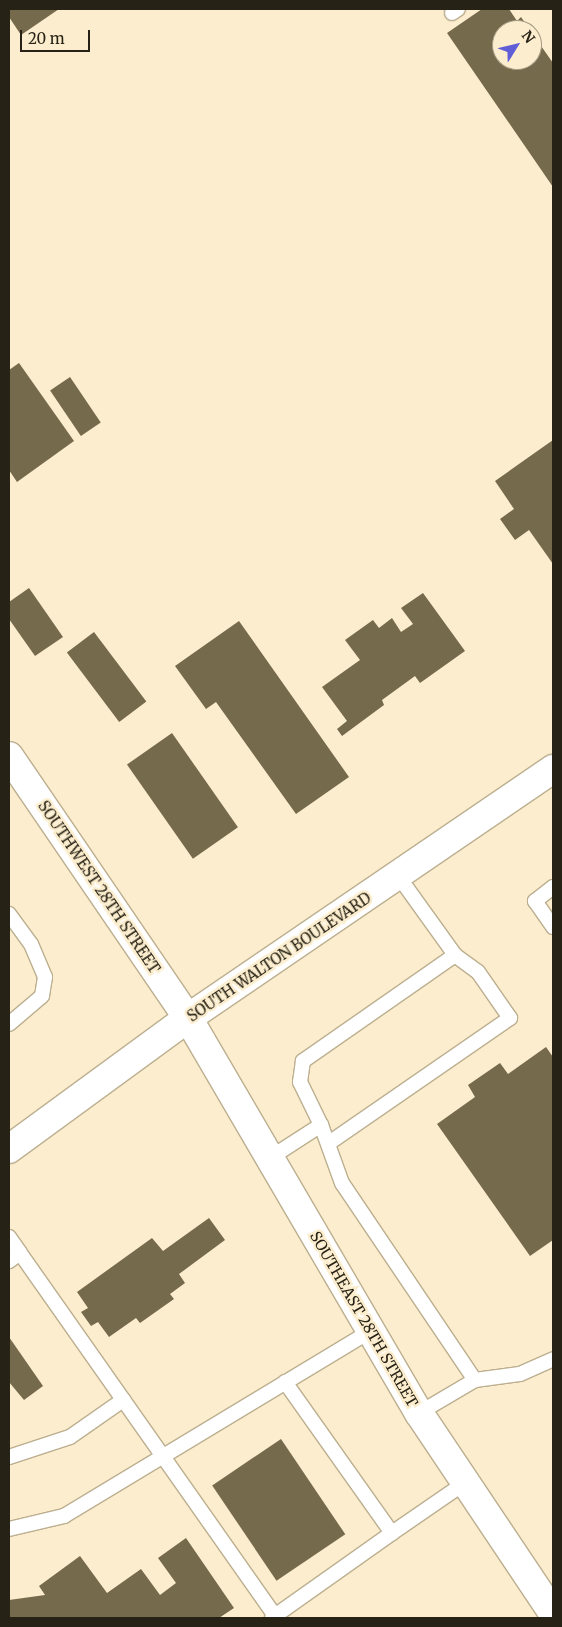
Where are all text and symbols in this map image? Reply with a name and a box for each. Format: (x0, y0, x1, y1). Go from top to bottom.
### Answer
scale bar (22, 20, 92, 52)
north arrow (492, 20, 542, 70)
text: N (518, 27, 539, 47)
text: 20 m (28, 29, 65, 48)
street label: SOUTHWEST 28TH STREET (34, 797, 164, 977)
street label: SOUTH WALTON BOULEVARD (184, 889, 374, 1025)
street label: SOUTHEAST 28TH STREET (306, 1228, 422, 1410)

